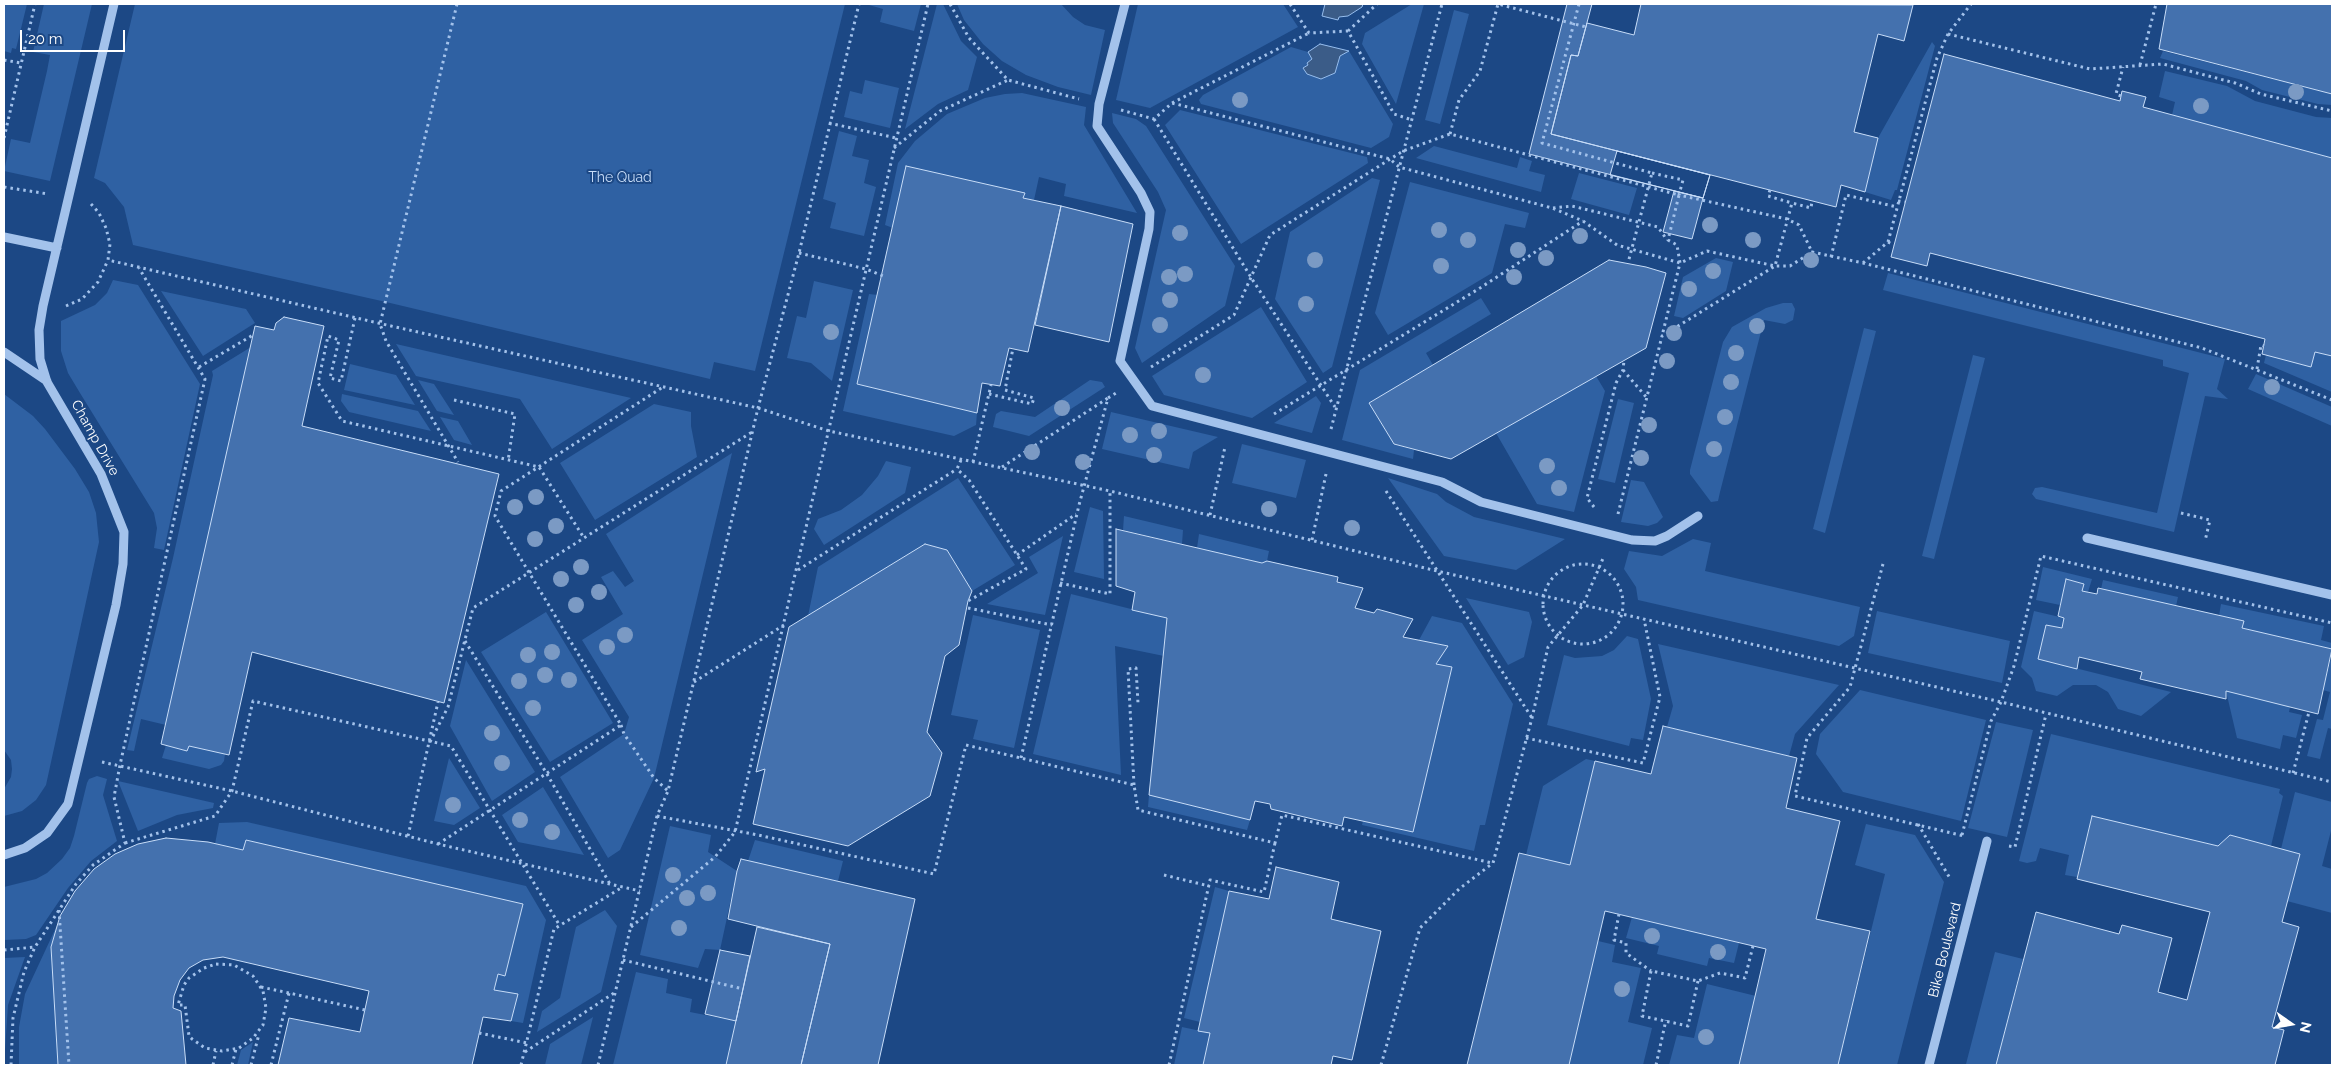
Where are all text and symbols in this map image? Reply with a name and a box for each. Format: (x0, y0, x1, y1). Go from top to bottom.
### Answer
scale bar (22, 20, 128, 52)
text: 20 m (28, 30, 63, 48)
park label: The Quad (588, 170, 652, 186)
street label: Champ Drive (67, 397, 123, 479)
street label: Bike Boulevard (1925, 901, 1965, 999)
north arrow (2266, 999, 2316, 1049)
text: N (2297, 1020, 2315, 1034)

